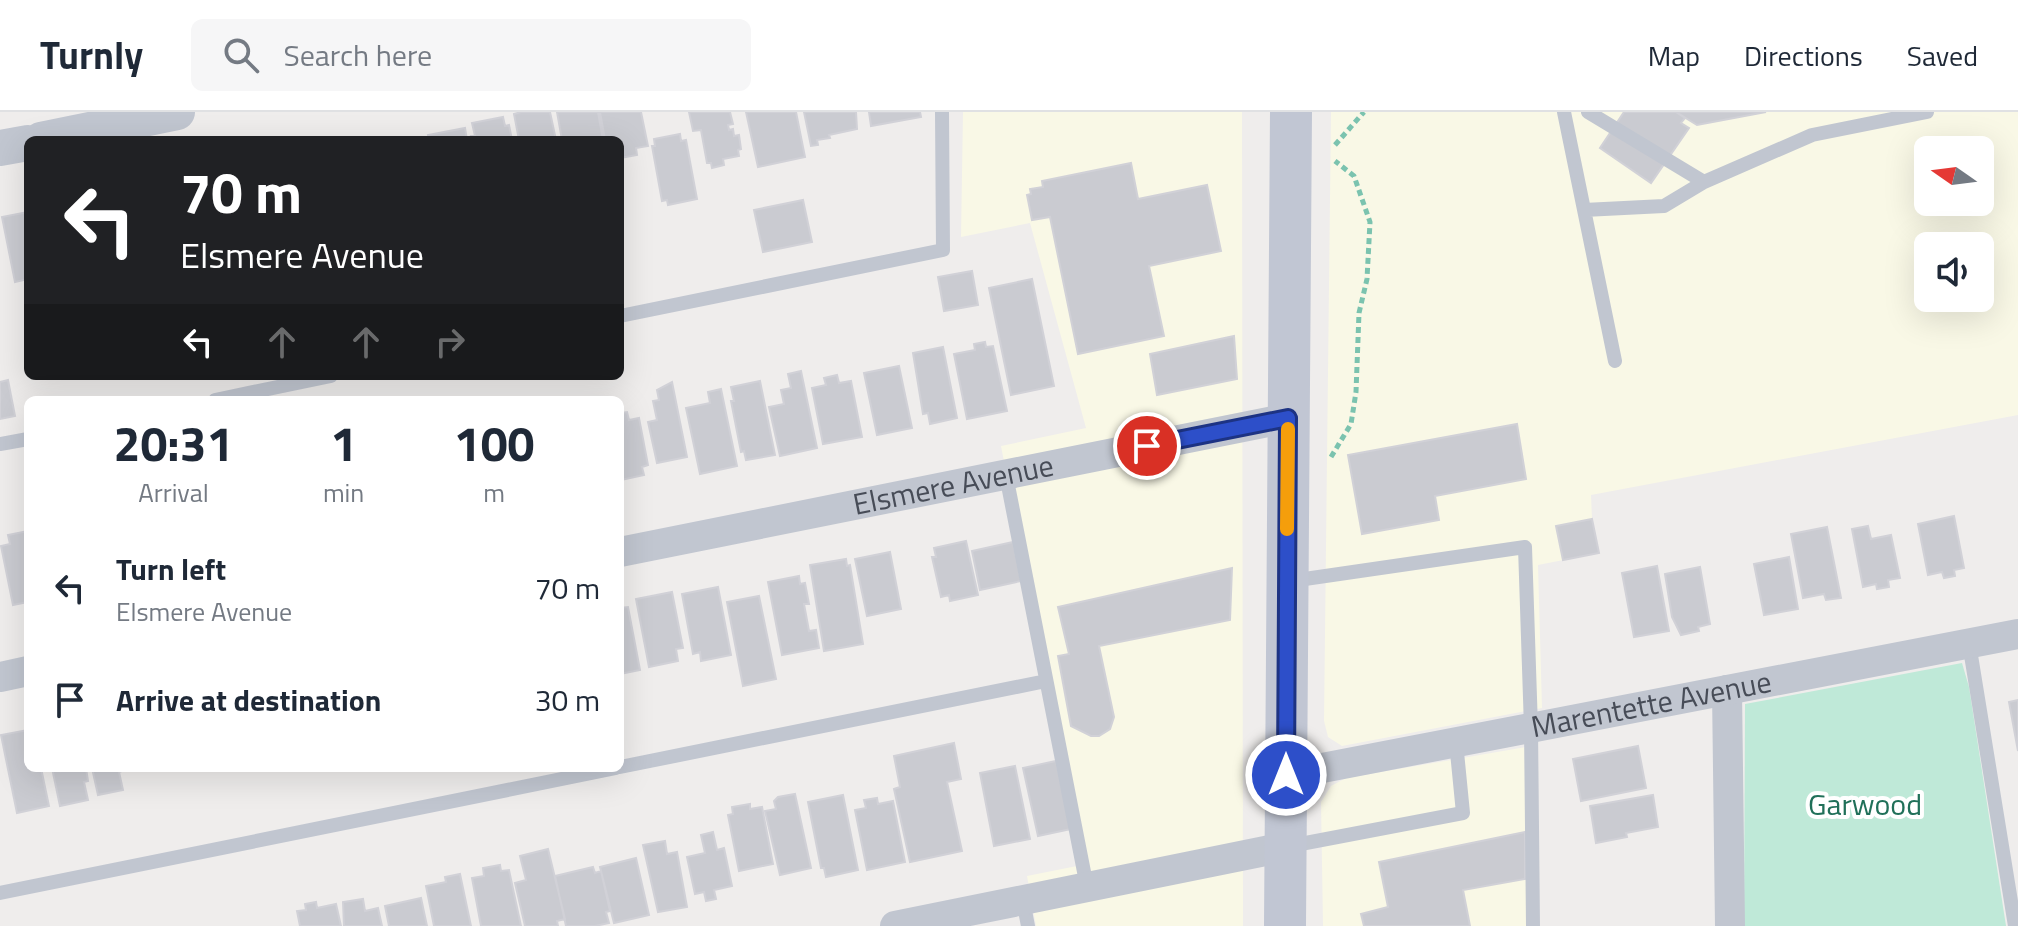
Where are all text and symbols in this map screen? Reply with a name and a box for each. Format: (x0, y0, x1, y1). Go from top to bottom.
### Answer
search box (191, 19, 751, 91)
text: Turnly (40, 26, 143, 84)
text: Search here (283, 32, 432, 78)
icon: search (219, 33, 263, 77)
text: Map (1648, 34, 1700, 77)
text: Directions (1744, 34, 1863, 77)
text: Saved (1907, 34, 1978, 77)
north arrow (1914, 136, 1994, 216)
map controls (1914, 136, 1994, 312)
text: 70 m (180, 150, 302, 235)
icon: left (48, 168, 152, 272)
text: Elsmere Avenue (180, 227, 424, 282)
button: sound (1914, 232, 1994, 312)
icon: left (176, 320, 220, 364)
icon: ahead (260, 320, 304, 364)
icon: ahead (344, 320, 388, 364)
icon: right (428, 320, 472, 364)
text: 20:31 (114, 407, 233, 480)
text: 1 (330, 407, 357, 480)
text: 100 (454, 407, 534, 480)
pin (1113, 412, 1181, 480)
icon: arrive (1125, 424, 1169, 468)
street label: Elsmere Avenue (849, 442, 1057, 527)
text: Arrival (138, 473, 209, 512)
text: min (323, 473, 364, 512)
text: m (483, 473, 505, 512)
text: Turn left (116, 546, 226, 592)
text: 70 m (535, 565, 600, 611)
icon: left (48, 566, 92, 610)
text: Elsmere Avenue (116, 592, 292, 631)
street label: Marentette Avenue (1527, 658, 1775, 749)
text: Arrive at destination (116, 677, 381, 723)
text: 30 m (535, 677, 600, 723)
icon: arrive (48, 678, 92, 722)
position arrow (1244, 733, 1328, 817)
park label: Garwood (1808, 781, 1922, 827)

